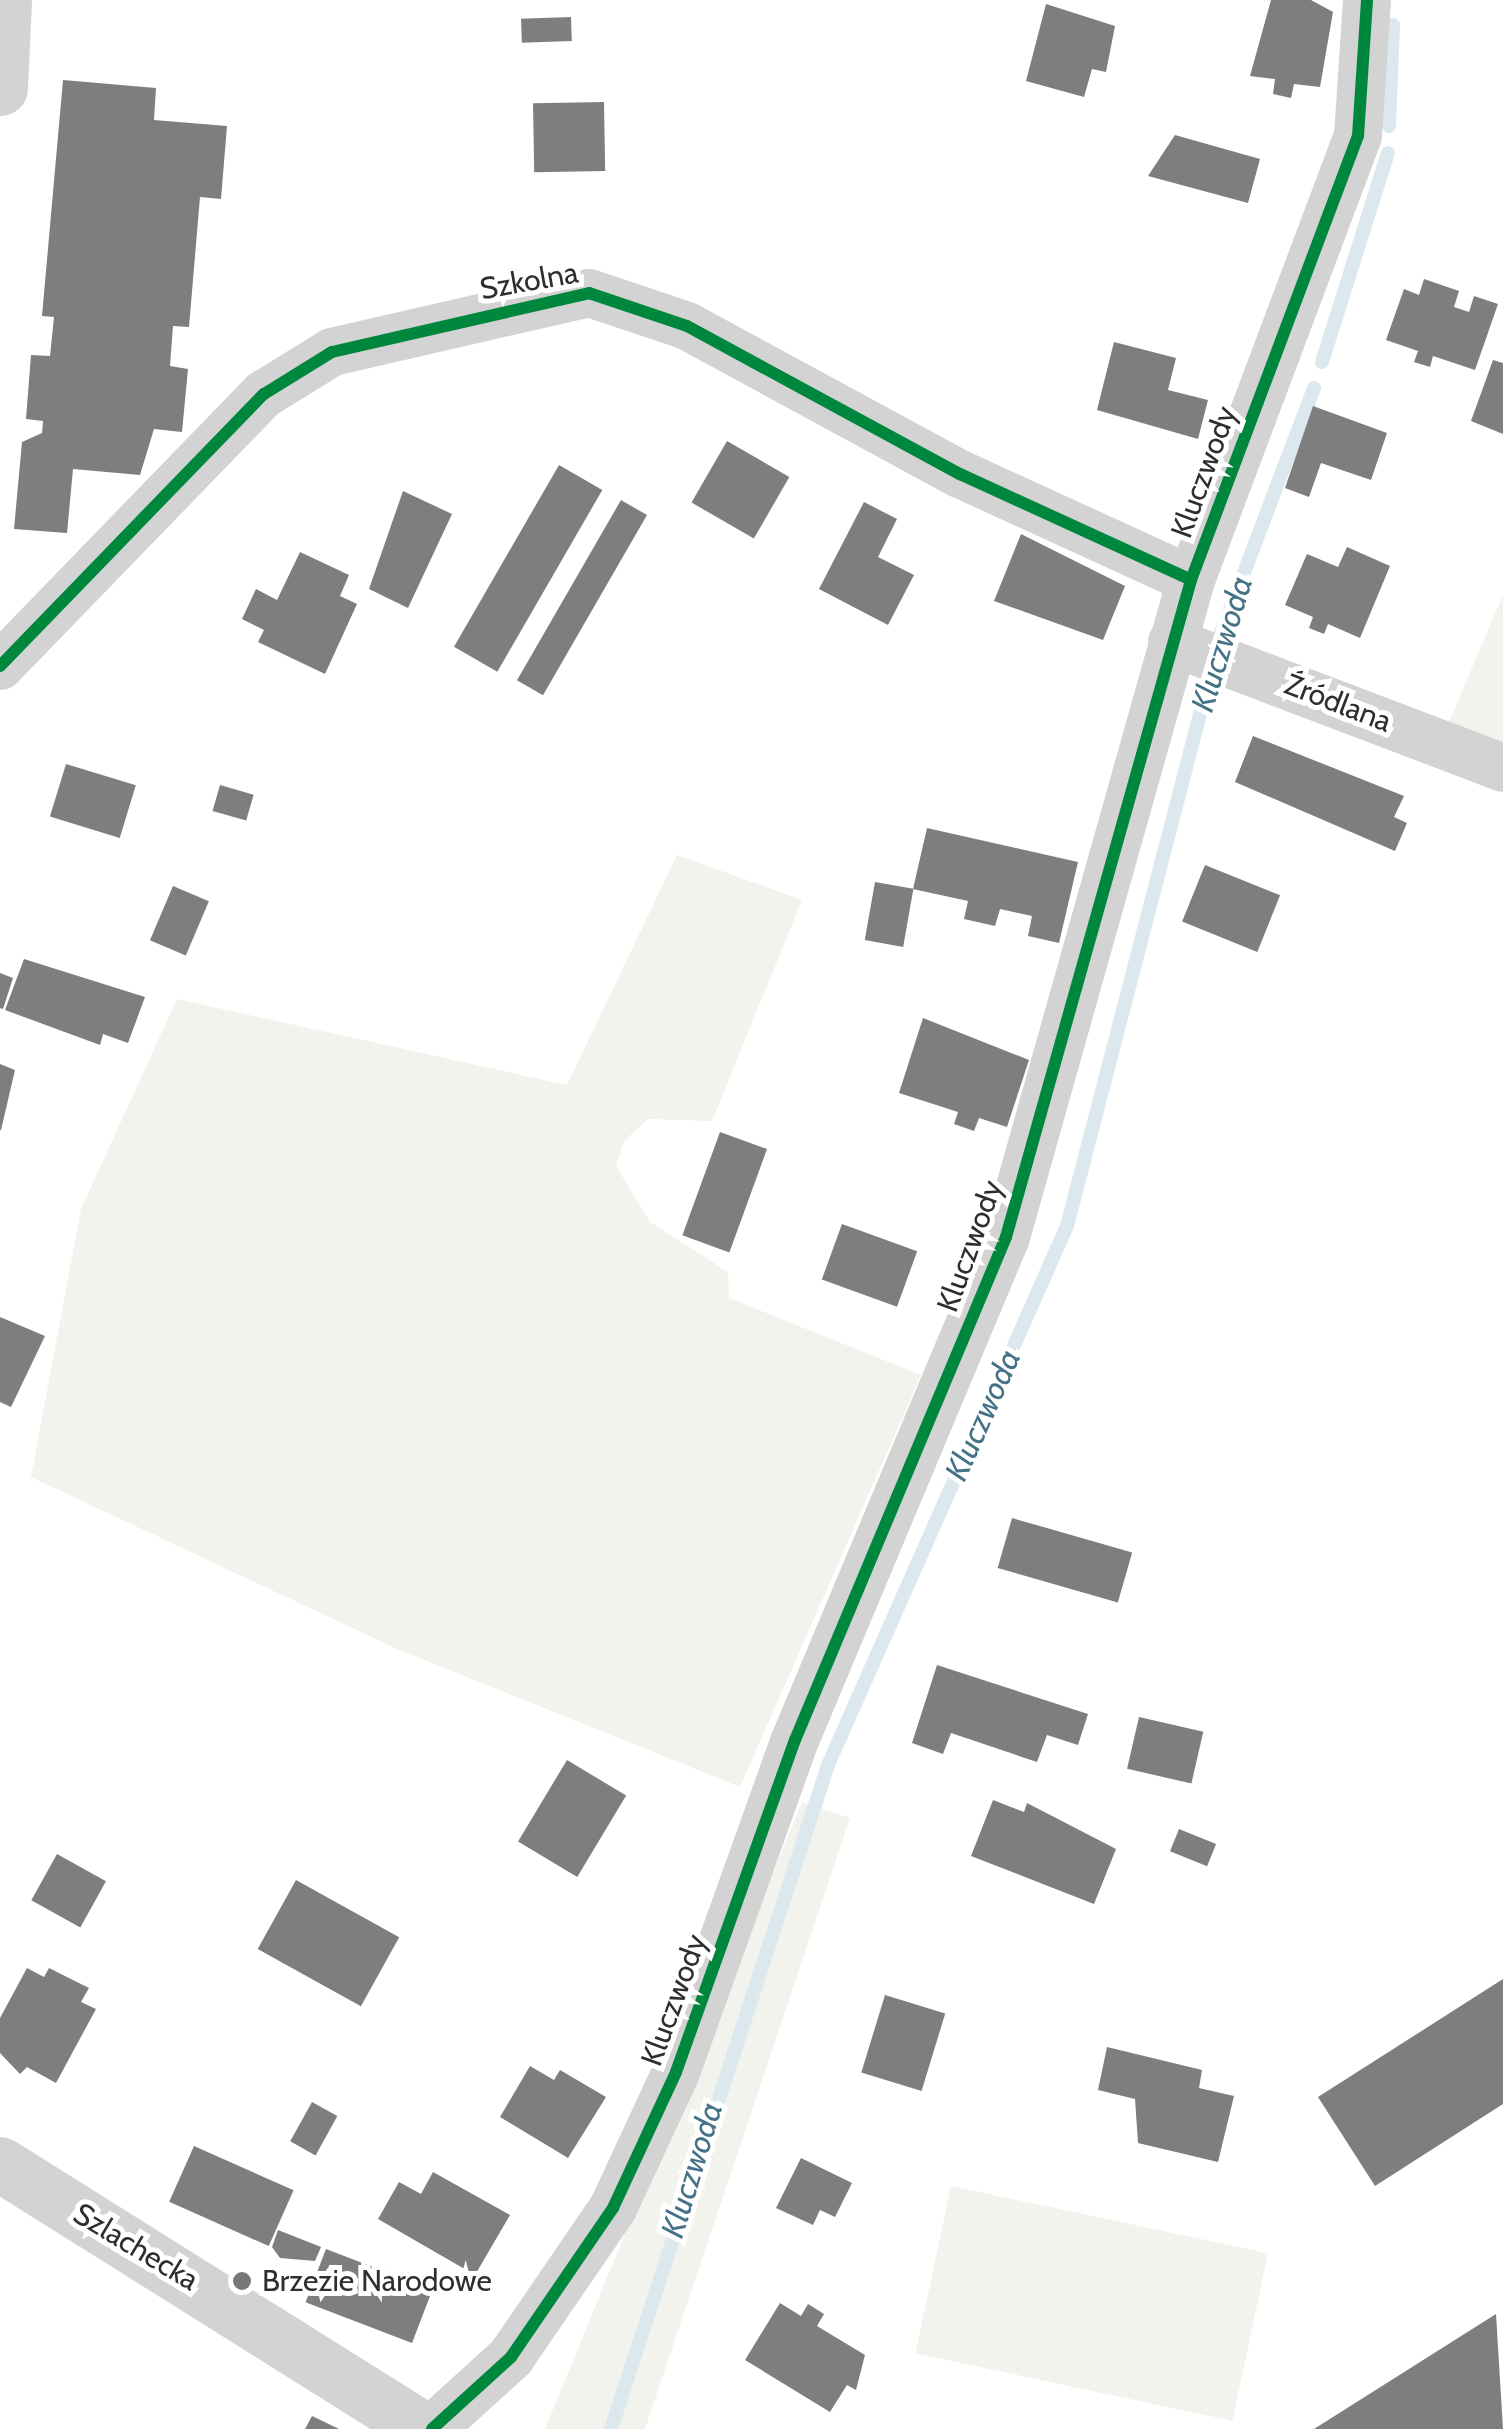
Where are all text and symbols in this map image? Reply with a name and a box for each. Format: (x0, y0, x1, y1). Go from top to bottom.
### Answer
street label: Szkolna (477, 255, 581, 307)
street label: Kluczwody (1164, 401, 1244, 543)
water label: Kluczwoda (1183, 572, 1261, 716)
street label: Źródlana (1280, 666, 1396, 740)
street label: Kluczwody (930, 1175, 1010, 1317)
water label: Kluczwoda (937, 1344, 1029, 1486)
street label: Kluczwody (634, 1929, 714, 2071)
water label: Kluczwoda (653, 2098, 731, 2242)
street label: Szlachecka (67, 2196, 205, 2298)
place label: Brzezie Narodowe (262, 2263, 492, 2299)
marker: Brzezie Narodowe (231, 2270, 253, 2292)

